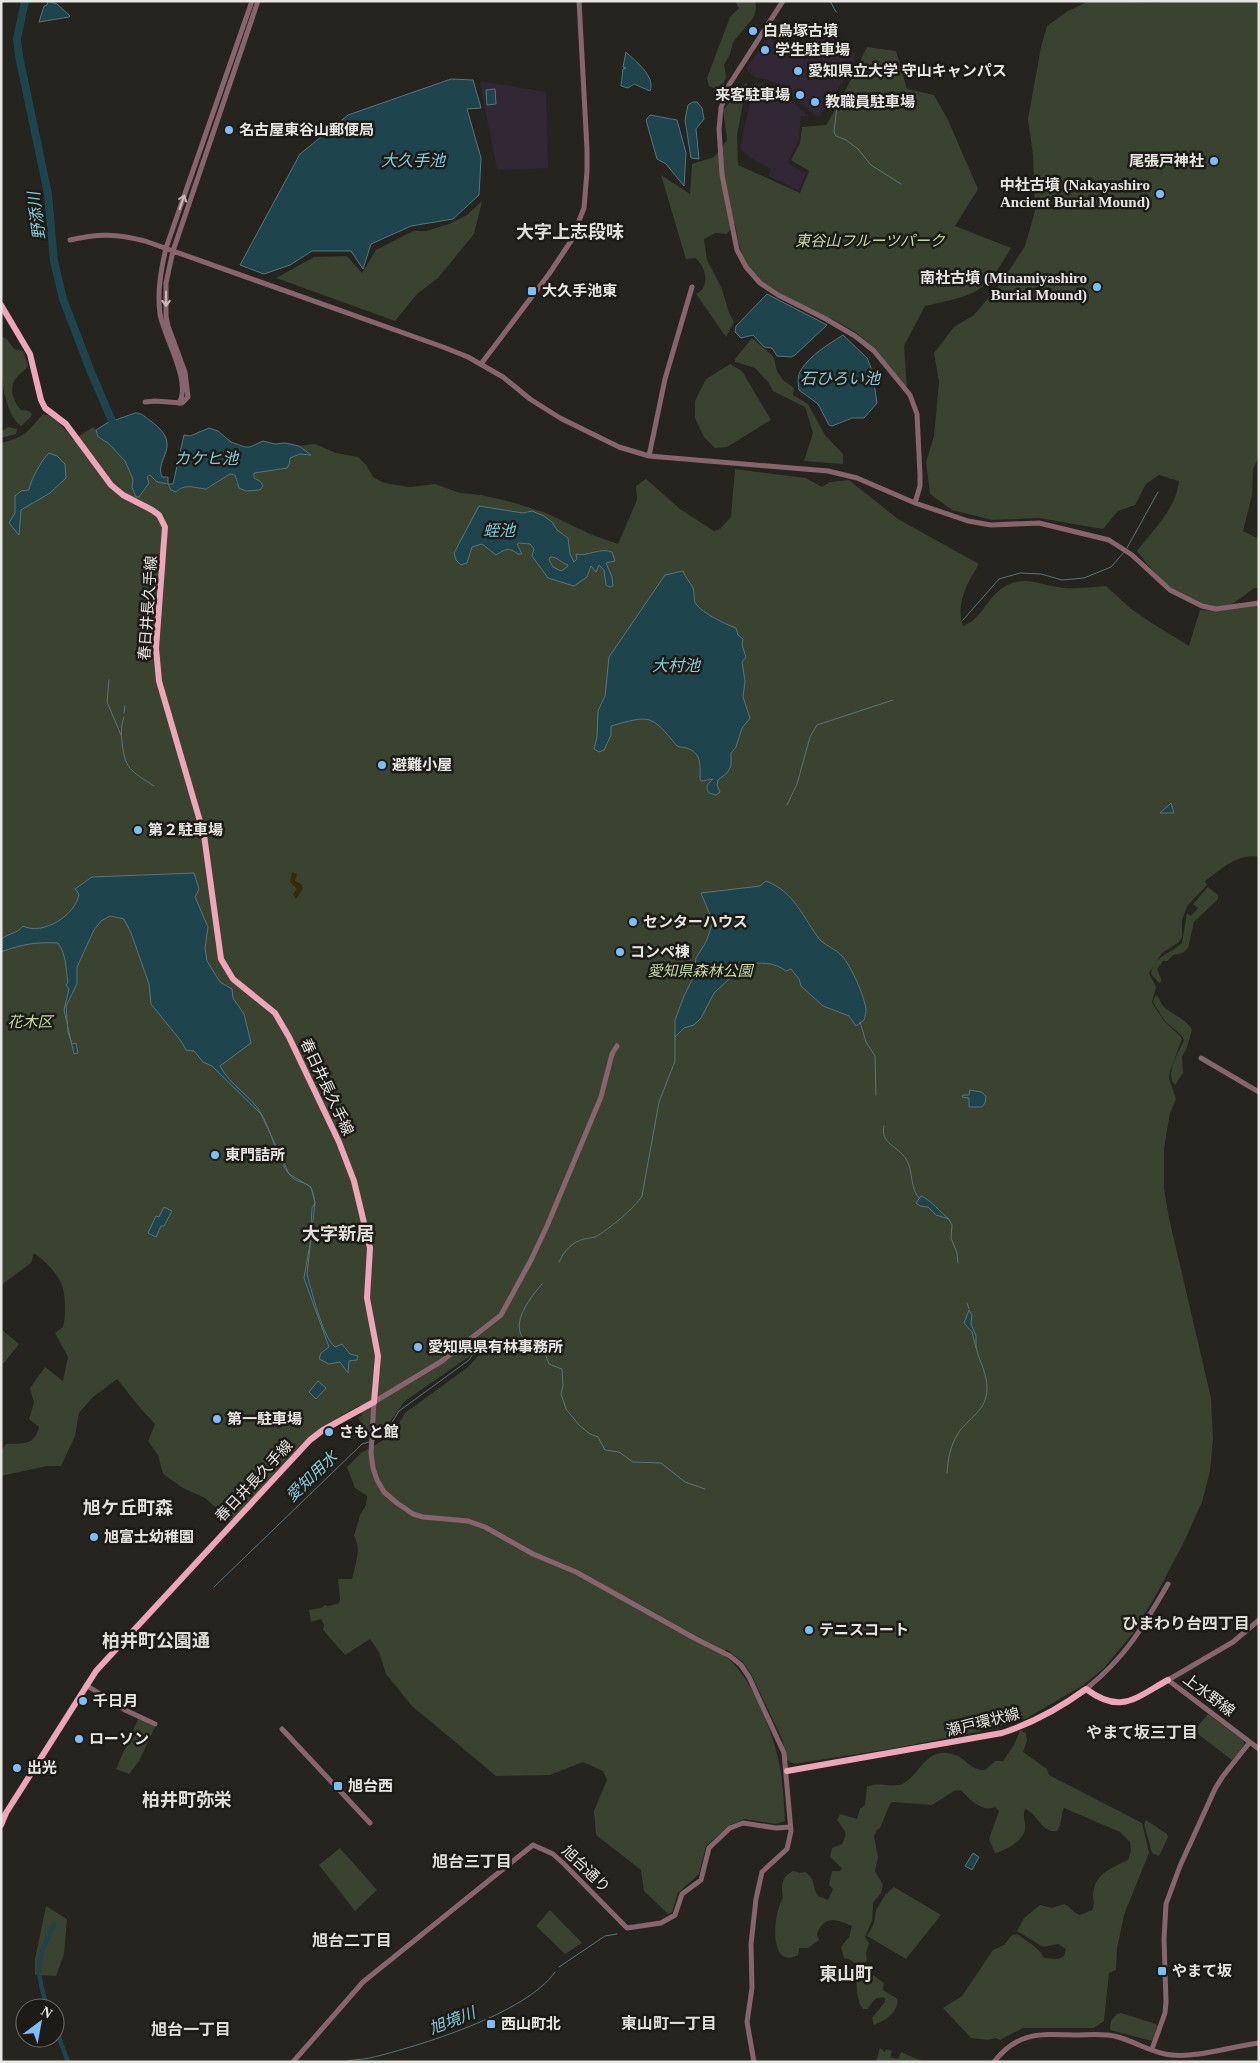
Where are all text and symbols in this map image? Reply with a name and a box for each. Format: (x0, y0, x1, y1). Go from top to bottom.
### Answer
place label: 白鳥塚古墳 (763, 22, 838, 39)
marker: 白鳥塚古墳 (747, 25, 759, 37)
place label: 学生駐車場 (775, 42, 850, 58)
marker: 学生駐車場 (759, 44, 771, 56)
place label: 愛知県立大学 守山キャンパス (808, 63, 1007, 79)
marker: 愛知県立大学 守山キャンパス (792, 65, 804, 77)
place label: 来客駐車場 (715, 87, 790, 103)
marker: 来客駐車場 (794, 89, 806, 101)
place label: 教職員駐車場 (825, 93, 915, 110)
marker: 教職員駐車場 (809, 96, 821, 108)
place label: 名古屋東谷山郵便局 (239, 122, 374, 138)
marker: 名古屋東谷山郵便局 (223, 124, 235, 136)
water label: 大久手池 (381, 152, 447, 169)
place label: 尾張戸神社 (1129, 152, 1204, 169)
marker: 尾張戸神社 (1208, 155, 1220, 167)
place label: 中社古墳 (Nakayashiro Ancient Burial Mound) (1000, 176, 1150, 211)
marker: 中社古墳 (Nakayashiro Ancient Burial Mound) (1154, 188, 1166, 200)
water label: 野添川 (25, 189, 48, 241)
one-way arrow (178, 195, 187, 210)
district label: 大字上志段味 (516, 222, 624, 242)
park label: 東谷山フルーツパーク (795, 233, 946, 249)
place label: 南社古墳 (Minamiyashiro Burial Mound) (920, 269, 1087, 304)
marker: 南社古墳 (Minamiyashiro Burial Mound) (1091, 281, 1103, 293)
place label: 大久手池東 (542, 283, 617, 299)
marker: 大久手池東 (526, 285, 538, 297)
one-way arrow (161, 290, 171, 306)
water label: 石ひろい池 (800, 370, 882, 387)
water label: カケヒ池 (174, 450, 240, 467)
water label: 蛭池 (483, 522, 517, 539)
street label: 春日井長久手線 (135, 555, 160, 661)
water label: 大村池 (652, 657, 702, 674)
place label: 避難小屋 (392, 757, 452, 773)
marker: 避難小屋 (376, 759, 388, 771)
place label: 第２駐車場 (148, 822, 223, 838)
marker: 第２駐車場 (132, 824, 144, 836)
place label: センターハウス (643, 914, 748, 930)
marker: センターハウス (627, 916, 639, 928)
place label: コンペ棟 (630, 943, 690, 960)
marker: コンペ棟 (614, 946, 626, 958)
park label: 愛知県森林公園 (647, 963, 754, 979)
park label: 花木区 (7, 1014, 54, 1030)
street label: 春日井長久手線 (298, 1036, 357, 1138)
place label: 東門詰所 (225, 1147, 285, 1163)
marker: 東門詰所 (209, 1149, 221, 1161)
district label: 大字新居 (302, 1224, 374, 1244)
place label: 愛知県県有林事務所 (428, 1339, 563, 1355)
marker: 愛知県県有林事務所 (412, 1341, 424, 1353)
place label: 第一駐車場 (227, 1411, 302, 1427)
marker: 第一駐車場 (211, 1413, 223, 1425)
place label: さもと館 (339, 1424, 399, 1440)
marker: さもと館 (323, 1426, 335, 1438)
street label: 春日井長久手線 (212, 1436, 296, 1525)
water label: 愛知用水 (282, 1447, 342, 1505)
district label: 旭ケ丘町森 (83, 1498, 173, 1518)
place label: 旭富士幼稚園 (104, 1529, 194, 1545)
marker: 旭富士幼稚園 (88, 1531, 100, 1543)
district label: ひまわり台四丁目 (1122, 1615, 1250, 1632)
place label: テニスコート (819, 1622, 909, 1638)
marker: テニスコート (803, 1624, 815, 1636)
district label: 柏井町公園通 (102, 1631, 210, 1651)
street label: 上水野線 (1180, 1671, 1238, 1719)
place label: 千日月 (93, 1693, 138, 1709)
marker: 千日月 (77, 1695, 89, 1707)
street label: 瀬戸環状線 (944, 1704, 1021, 1739)
district label: やまて坂三丁目 (1086, 1724, 1198, 1741)
place label: ローソン (89, 1731, 149, 1747)
marker: ローソン (73, 1733, 85, 1745)
place label: 出光 (27, 1760, 57, 1776)
marker: 出光 (11, 1762, 23, 1774)
place label: 旭台西 (348, 1778, 393, 1794)
marker: 旭台西 (332, 1780, 344, 1792)
district label: 柏井町弥栄 (142, 1790, 232, 1810)
street label: 旭台通り (559, 1842, 613, 1896)
district label: 旭台三丁目 (432, 1853, 512, 1870)
district label: 旭台二丁目 (312, 1932, 392, 1949)
place label: やまて坂 (1172, 1963, 1232, 1979)
district label: 東山町 (819, 1964, 873, 1984)
marker: やまて坂 (1156, 1965, 1168, 1977)
north arrow (15, 1998, 65, 2048)
text: N (38, 2003, 55, 2021)
water label: 旭境川 (427, 2003, 479, 2037)
district label: 東山町一丁目 (621, 2015, 717, 2032)
place label: 西山町北 (501, 2016, 561, 2032)
marker: 西山町北 (485, 2018, 497, 2030)
district label: 旭台一丁目 (151, 2021, 231, 2038)

